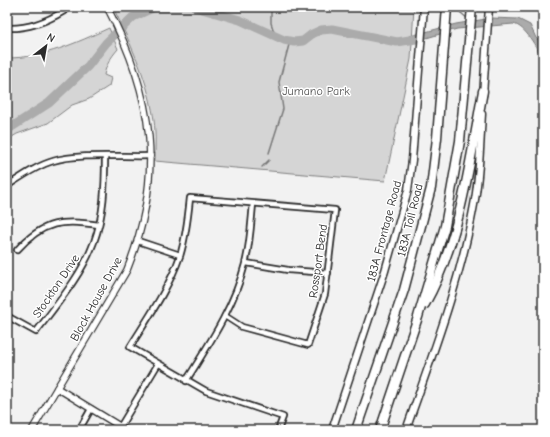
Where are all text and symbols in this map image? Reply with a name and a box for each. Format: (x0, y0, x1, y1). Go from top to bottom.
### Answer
north arrow (26, 26, 66, 66)
text: N (44, 30, 57, 45)
park label: Jumano Park (282, 84, 350, 98)
street label: 183A Frontage Road (364, 179, 404, 283)
street label: 183A Toll Road (394, 182, 426, 258)
street label: Rossport Bend (306, 223, 330, 299)
street label: Stockton Drive (30, 252, 82, 320)
street label: Block House Drive (67, 255, 125, 343)

